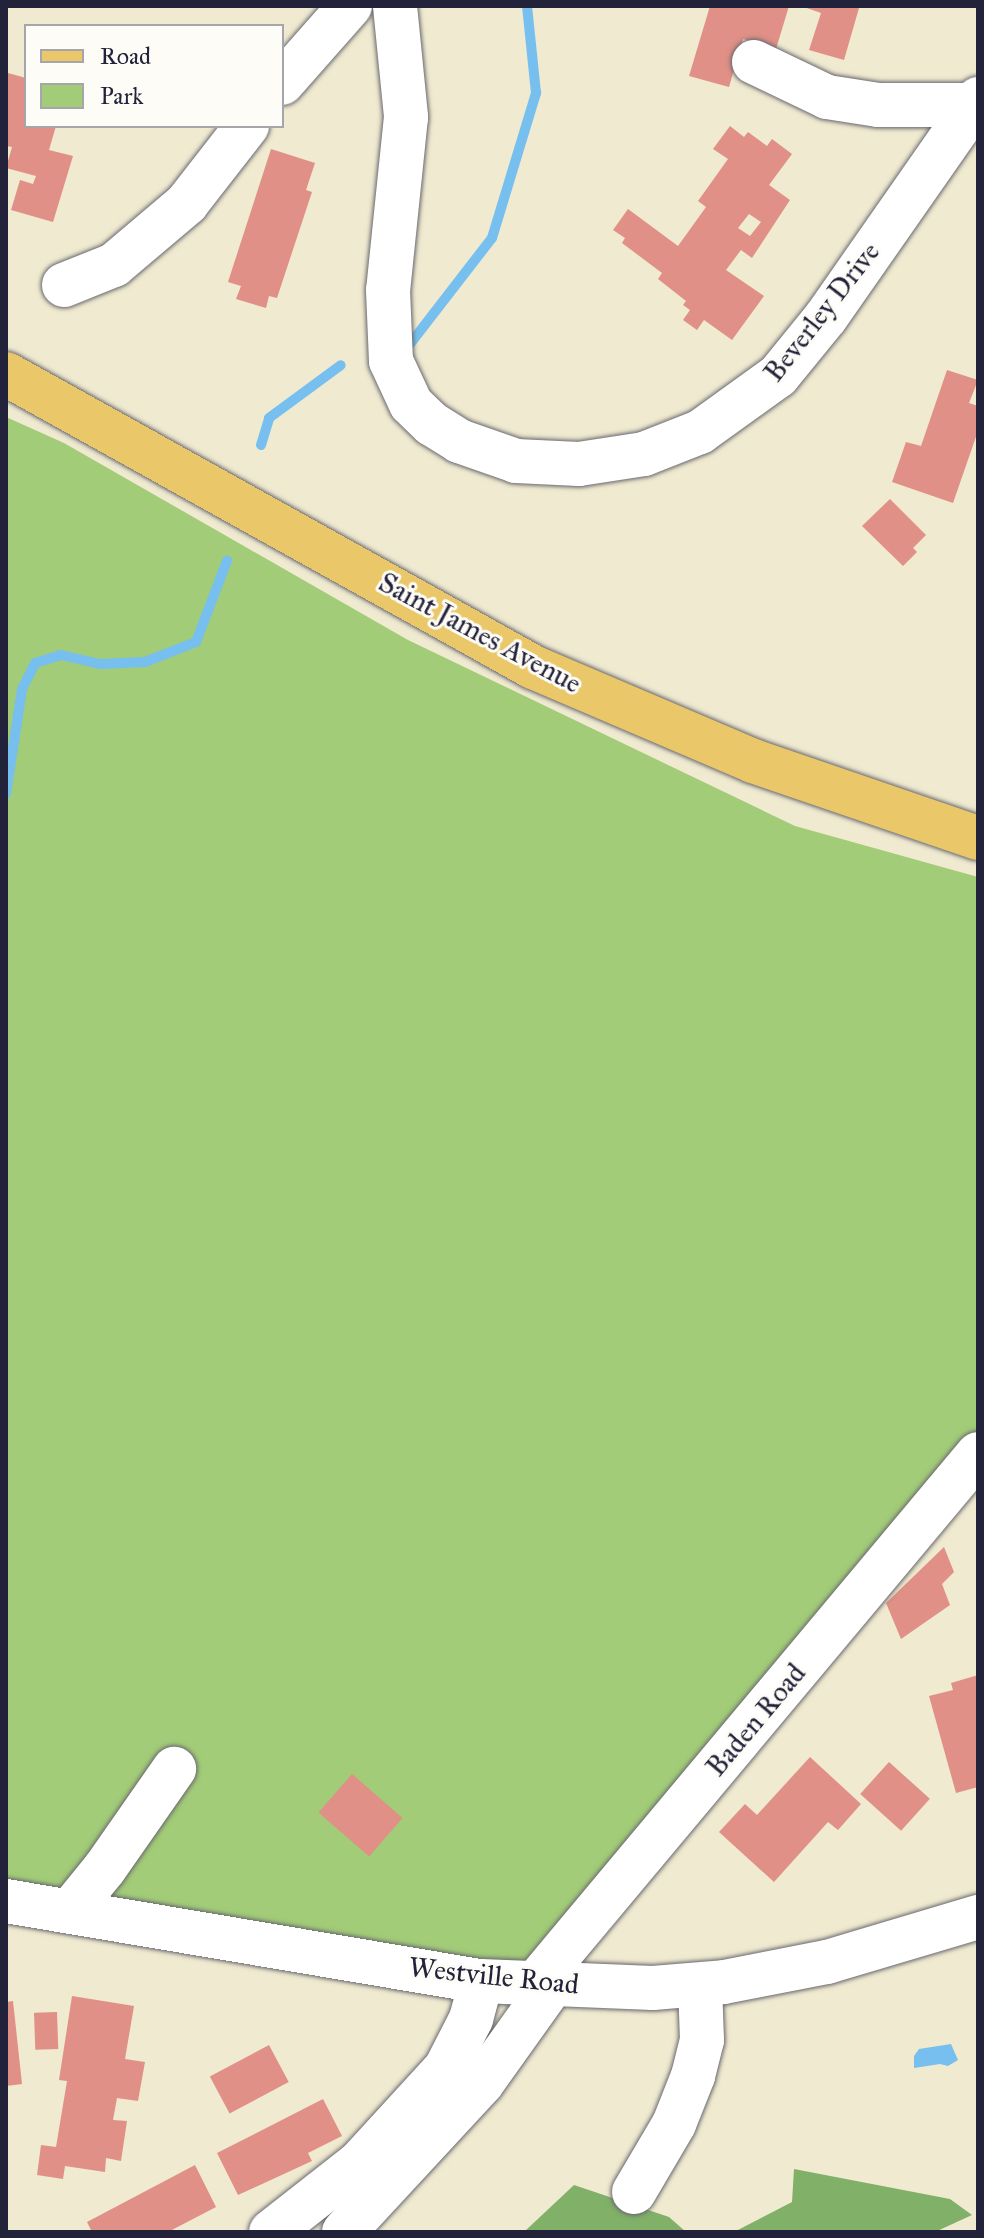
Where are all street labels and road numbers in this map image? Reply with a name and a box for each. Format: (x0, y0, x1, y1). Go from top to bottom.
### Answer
street label: Beverley Drive (757, 235, 887, 389)
street label: Saint James Avenue (373, 565, 587, 701)
street label: Baden Road (699, 1657, 813, 1783)
street label: Westville Road (407, 1950, 581, 2002)

